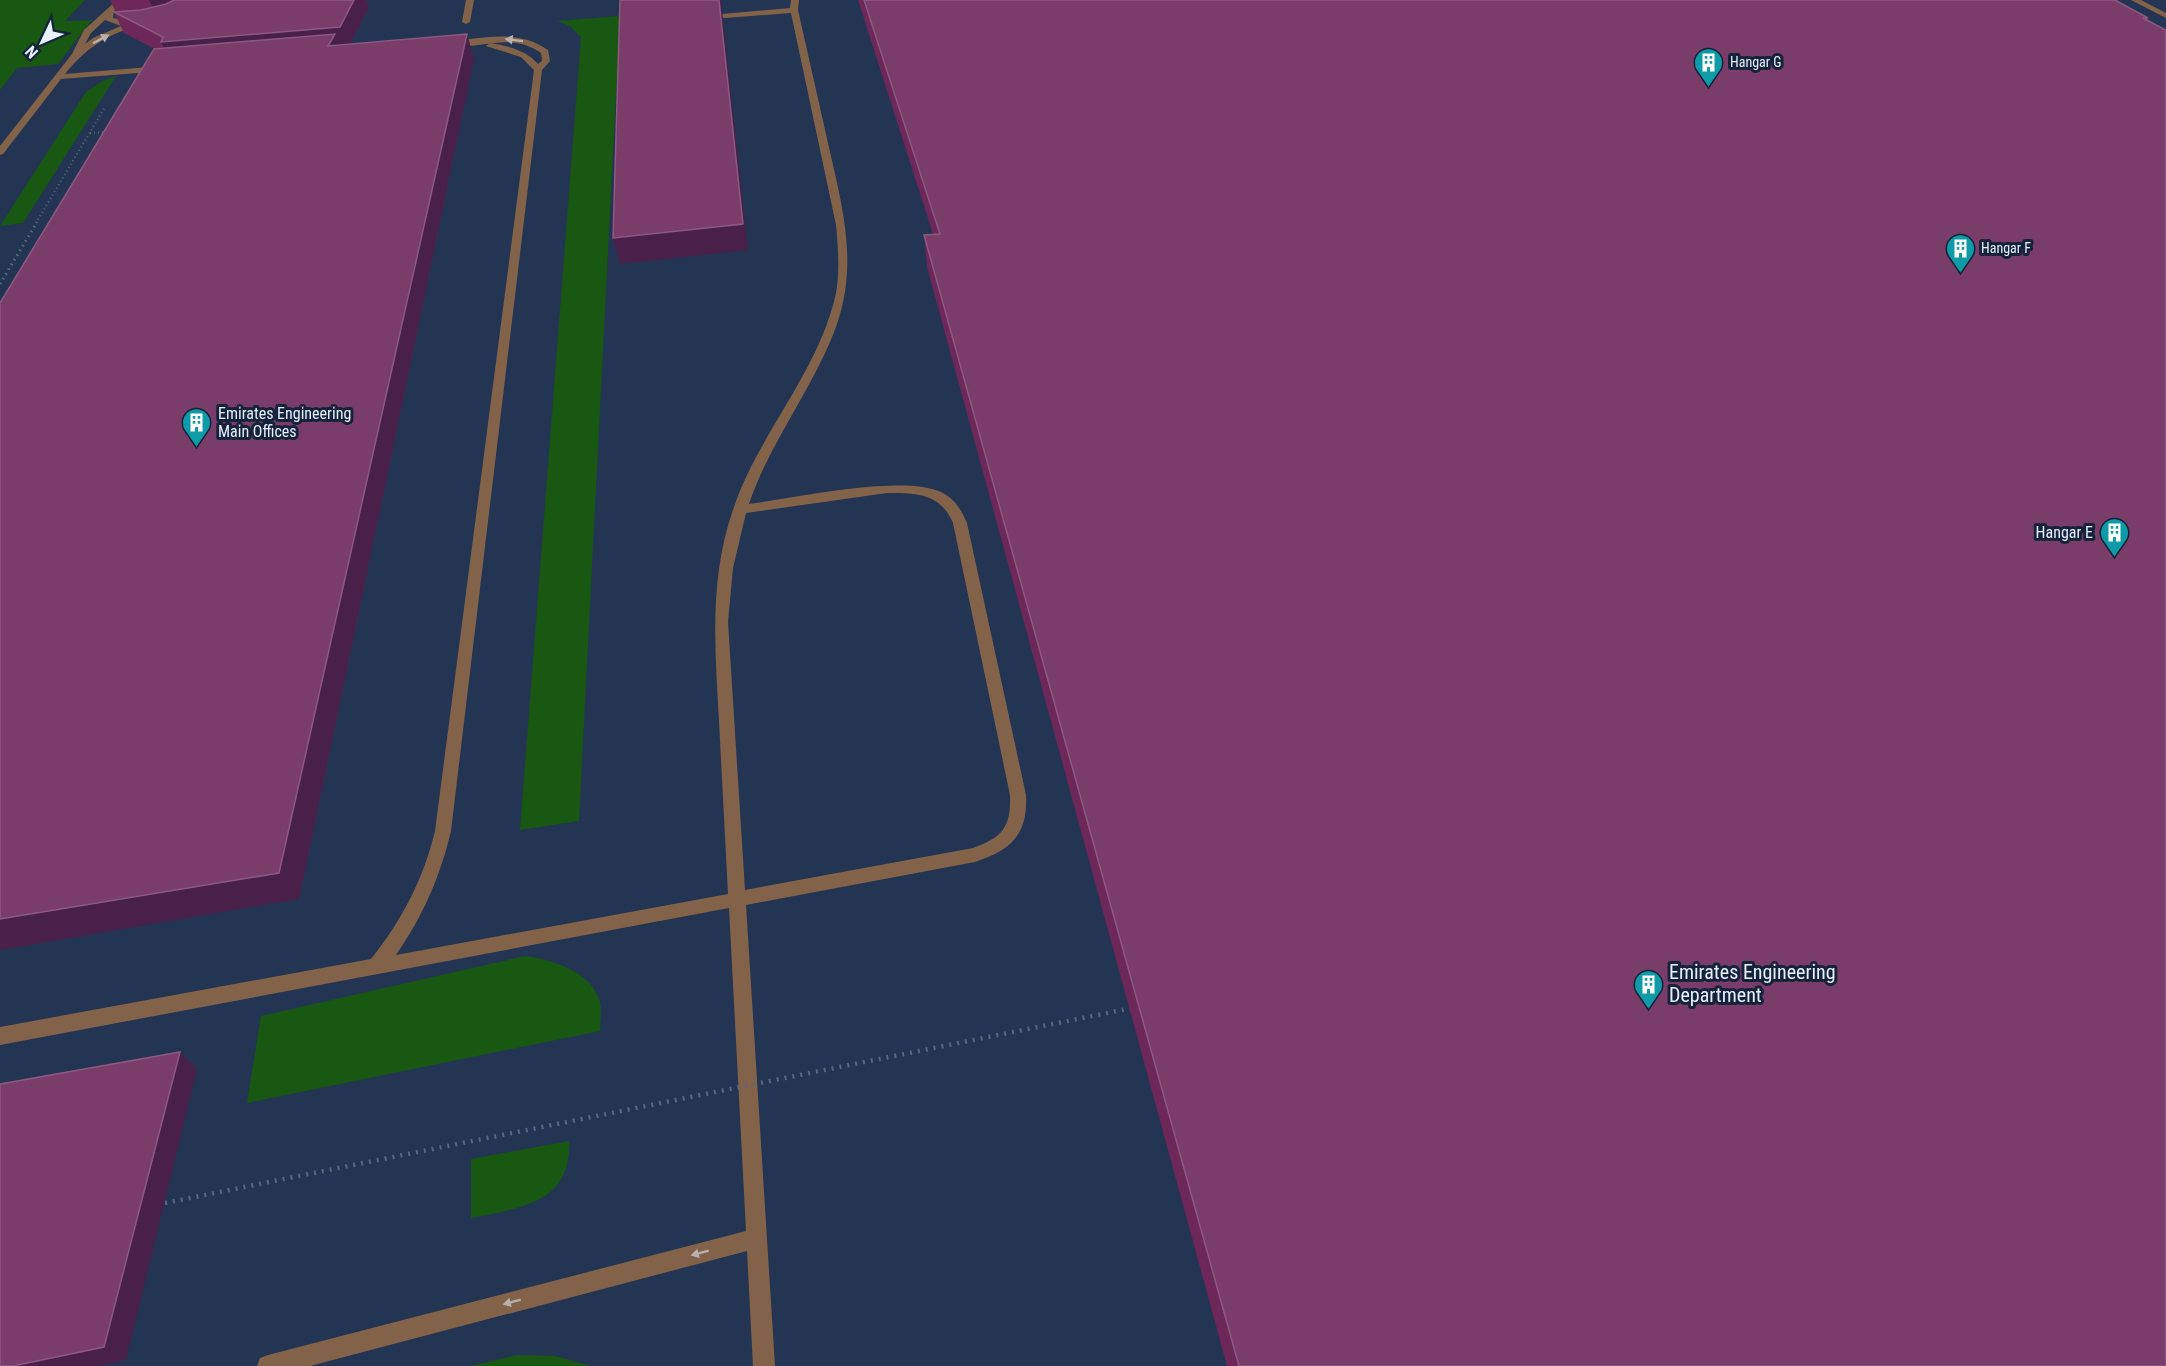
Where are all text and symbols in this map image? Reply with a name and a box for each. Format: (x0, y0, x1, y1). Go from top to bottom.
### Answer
north arrow (12, 12, 72, 72)
one-way arrow (92, 34, 109, 44)
one-way arrow (504, 35, 523, 44)
text: N (21, 42, 42, 62)
building icon: Hangar G (1693, 46, 1725, 88)
place label: Hangar G (1730, 54, 1782, 70)
building icon: Hangar F (1944, 232, 1976, 274)
place label: Hangar F (1981, 240, 2031, 256)
place label: Emirates Engineering Main Offices (218, 404, 351, 441)
building icon: Emirates Engineering Main Offices (181, 406, 213, 448)
building icon: Hangar E (2098, 516, 2130, 558)
place label: Hangar E (2036, 523, 2093, 542)
place label: Emirates Engineering Department (1669, 960, 1836, 1007)
building icon: Emirates Engineering Department (1632, 968, 1664, 1010)
one-way arrow (691, 1248, 709, 1258)
one-way arrow (502, 1298, 520, 1307)

